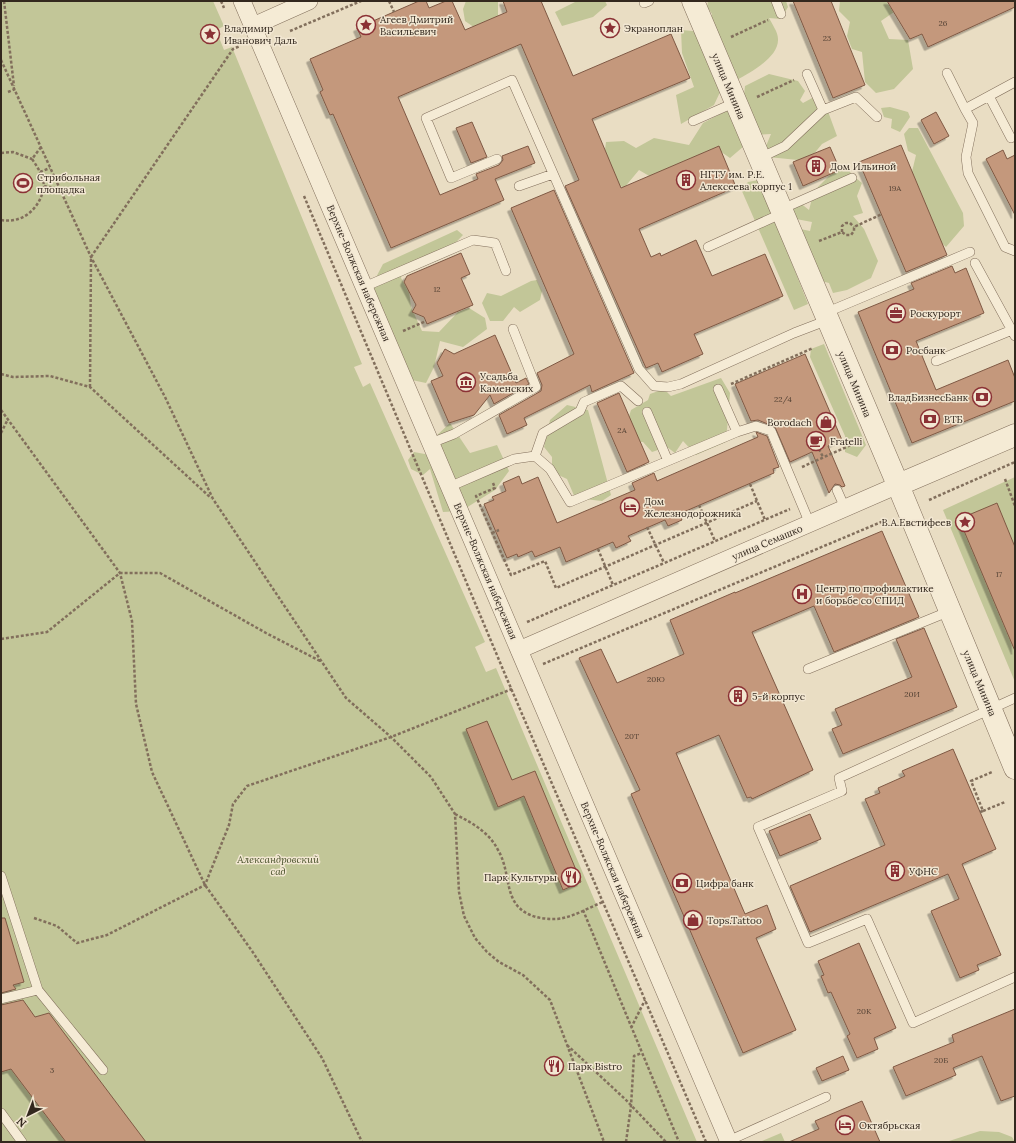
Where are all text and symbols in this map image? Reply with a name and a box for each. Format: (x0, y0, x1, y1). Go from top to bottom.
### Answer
place label: Агеев Дмитрий Васильевич (379, 13, 453, 38)
place icon: Агеев Дмитрий Васильевич (355, 14, 377, 36)
place icon: Экраноплан (599, 17, 621, 39)
house number: 26 (939, 18, 948, 28)
place label: Владимир Иванович Даль (224, 22, 297, 47)
place label: Экраноплан (624, 22, 683, 35)
place icon: Владимир Иванович Даль (199, 23, 221, 45)
house number: 23 (823, 33, 832, 43)
street label: улица Минина (709, 51, 748, 121)
building icon: Дом Ильиной (805, 155, 827, 177)
place label: Дом Ильиной (830, 160, 896, 173)
place label: НГТУ им. Р.Е. Алексеева корпус 1 (699, 168, 792, 193)
building icon: НГТУ им. Р.Е. Алексеева корпус 1 (675, 169, 697, 191)
place label: Стрибольная площадка (37, 171, 100, 196)
sports icon: Стрибольная площадка (12, 172, 34, 194)
house number: 19А (889, 183, 902, 193)
street label: Верхне-Волжская набережная (324, 203, 393, 343)
house number: 12 (433, 284, 441, 294)
office icon: Роскурорт (885, 302, 907, 324)
place label: Роскурорт (910, 307, 961, 320)
bank icon: Росбанк (881, 339, 903, 361)
place label: Росбанк (906, 344, 946, 357)
street label: улица Минина (835, 349, 874, 419)
place label: Усадьба Каменских (479, 370, 534, 395)
museum icon: Усадьба Каменских (455, 371, 477, 393)
bank icon: ВладБизнесБанк (971, 386, 993, 408)
place label: ВладБизнесБанк (888, 391, 969, 404)
house number: 22/4 (774, 394, 793, 405)
bank icon: ВТБ (919, 408, 941, 430)
shop icon: Borodach (815, 411, 837, 433)
place label: ВТБ (944, 413, 963, 426)
place label: Borodach (767, 416, 812, 429)
house number: 2А (617, 425, 628, 435)
cafe icon: Fratelli (805, 430, 827, 452)
place label: Fratelli (830, 435, 862, 448)
place label: Дом Железнодорожника (644, 495, 741, 520)
hotel icon: Дом Железнодорожника (619, 496, 641, 518)
street label: Верхне-Волжская набережная (451, 501, 520, 641)
place icon: В.А.Евстифеев (954, 511, 976, 533)
place label: В.А.Евстифеев (882, 516, 951, 529)
street label: улица Семашко (730, 522, 805, 563)
house number: 17 (996, 569, 1003, 579)
place label: Центр по профилактике и борьбе со СПИД (816, 582, 934, 607)
hospital icon: Центр по профилактике и борьбе со СПИД (791, 583, 813, 605)
street label: улица Минина (960, 648, 999, 718)
house number: 20Ю (647, 674, 665, 684)
building icon: 5-й корпус (727, 685, 749, 707)
house number: 20И (904, 689, 920, 699)
place label: 5-й корпус (752, 690, 805, 703)
house number: 20Т (625, 731, 639, 741)
street label: Верхне-Волжская набережная (578, 800, 647, 940)
park label: Александровский сад (236, 853, 319, 878)
building icon: УФНС (884, 860, 906, 882)
place label: УФНС (908, 865, 938, 878)
restaurant icon: Парк Культуры (560, 866, 582, 888)
place label: Парк Культуры (484, 871, 557, 884)
bank icon: Цифра банк (671, 872, 693, 894)
place label: Цифра банк (696, 877, 754, 890)
shop icon: Tops.Tattoo (682, 909, 704, 931)
place label: Tops.Tattoo (707, 914, 762, 927)
house number: 20К (857, 1006, 872, 1016)
restaurant icon: Парк Bistro (543, 1055, 565, 1077)
house number: 20Б (934, 1055, 948, 1065)
place label: Парк Bistro (568, 1060, 622, 1073)
house number: 3 (50, 1065, 55, 1075)
north arrow (8, 1095, 48, 1135)
text: N (13, 1114, 29, 1130)
hotel icon: Октябрьская (834, 1114, 856, 1136)
place label: Октябрьская (859, 1119, 920, 1132)

